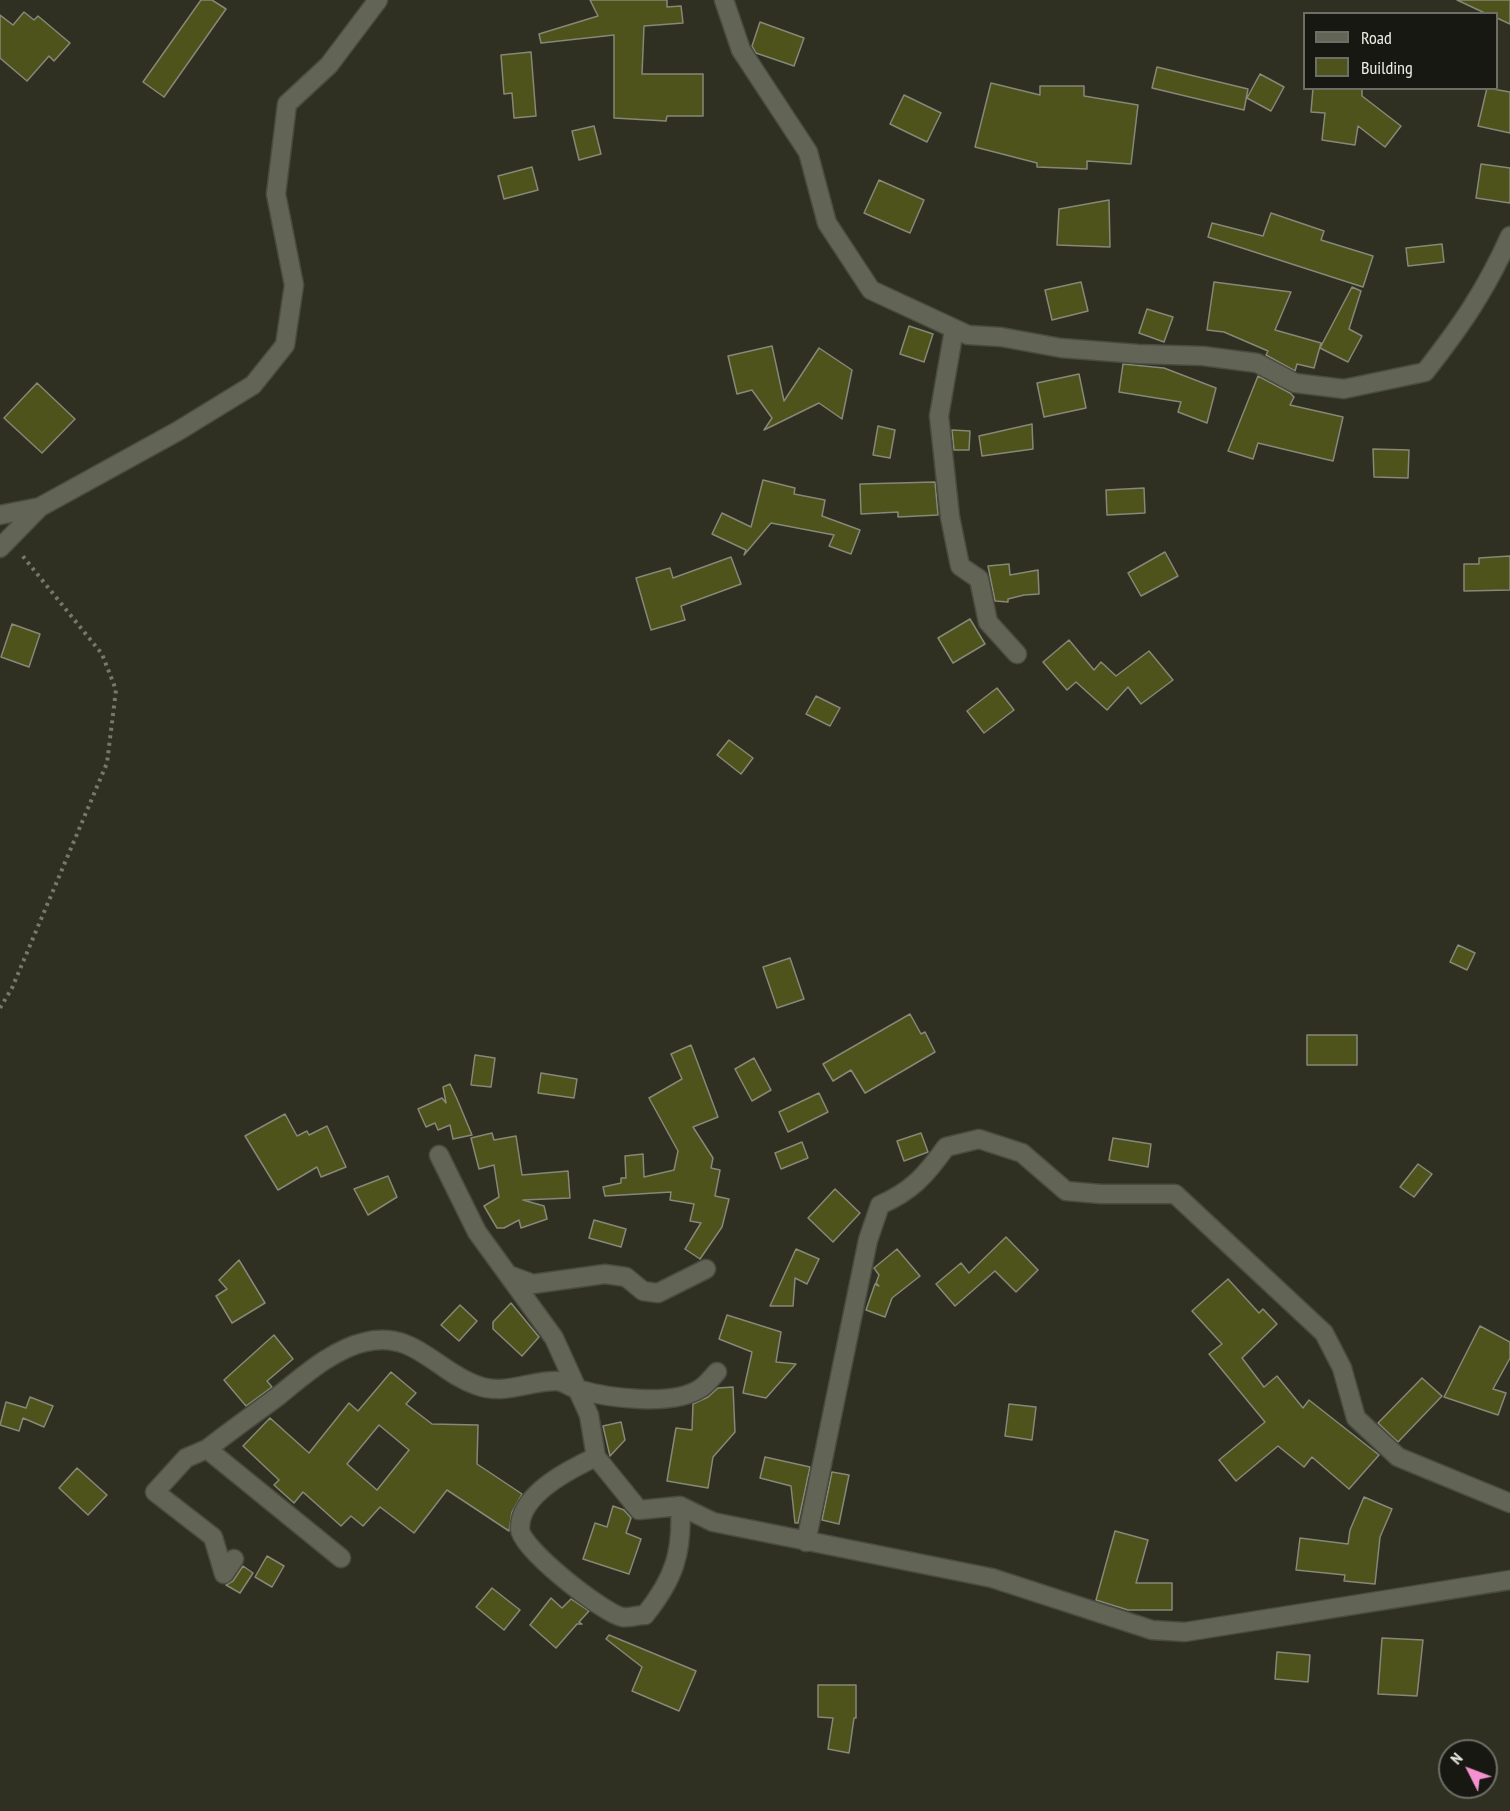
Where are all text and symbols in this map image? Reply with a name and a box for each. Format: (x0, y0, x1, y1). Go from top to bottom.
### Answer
legend (1303, 12, 1498, 90)
text: Road (1361, 26, 1392, 49)
text: Building (1361, 56, 1413, 79)
north arrow (1438, 1739, 1498, 1799)
text: N (1446, 1748, 1466, 1768)

